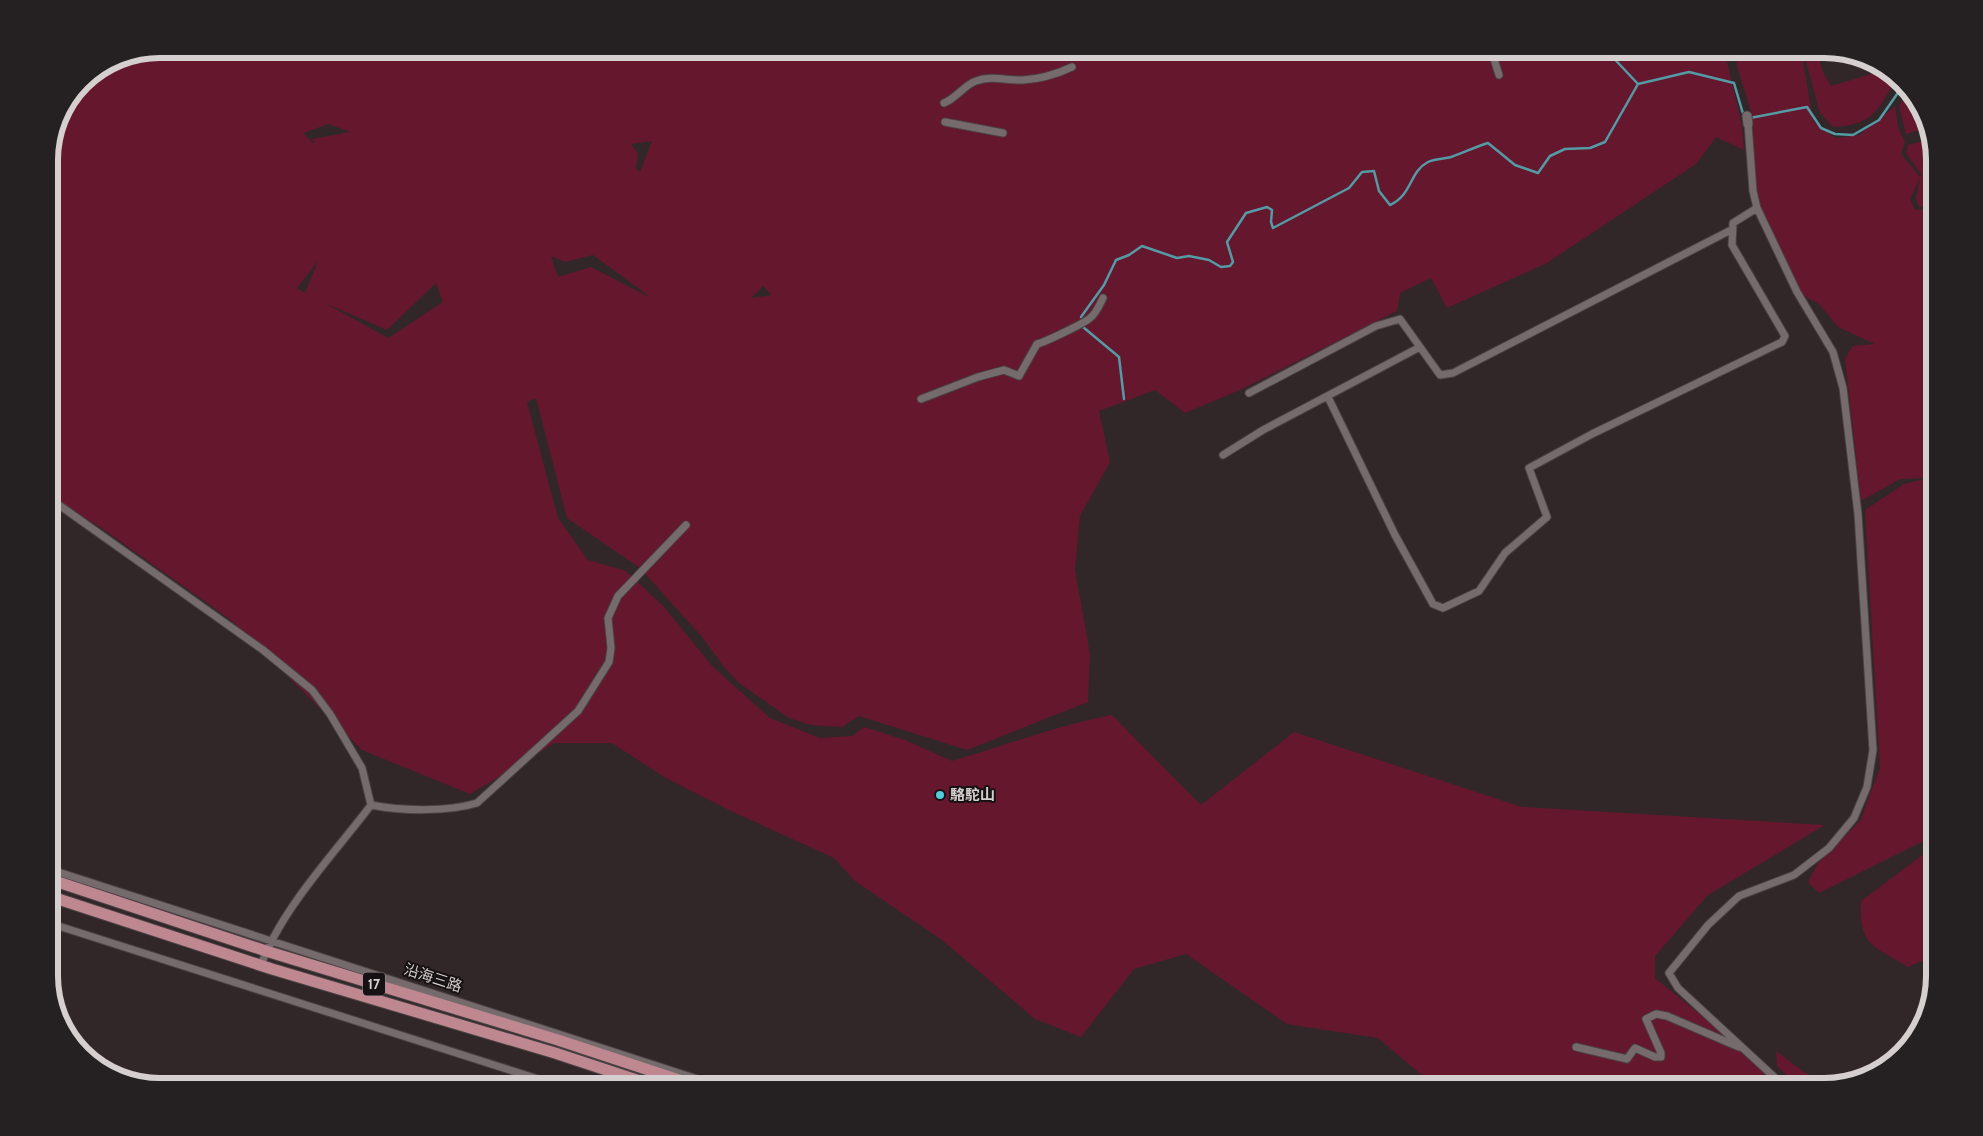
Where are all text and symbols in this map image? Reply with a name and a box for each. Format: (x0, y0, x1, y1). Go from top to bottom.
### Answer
place label: 駱駝山 (950, 786, 995, 804)
marker: 駱駝山 (934, 789, 946, 801)
street label: 沿海三路 (402, 960, 464, 996)
road number: 17 (363, 972, 385, 996)

